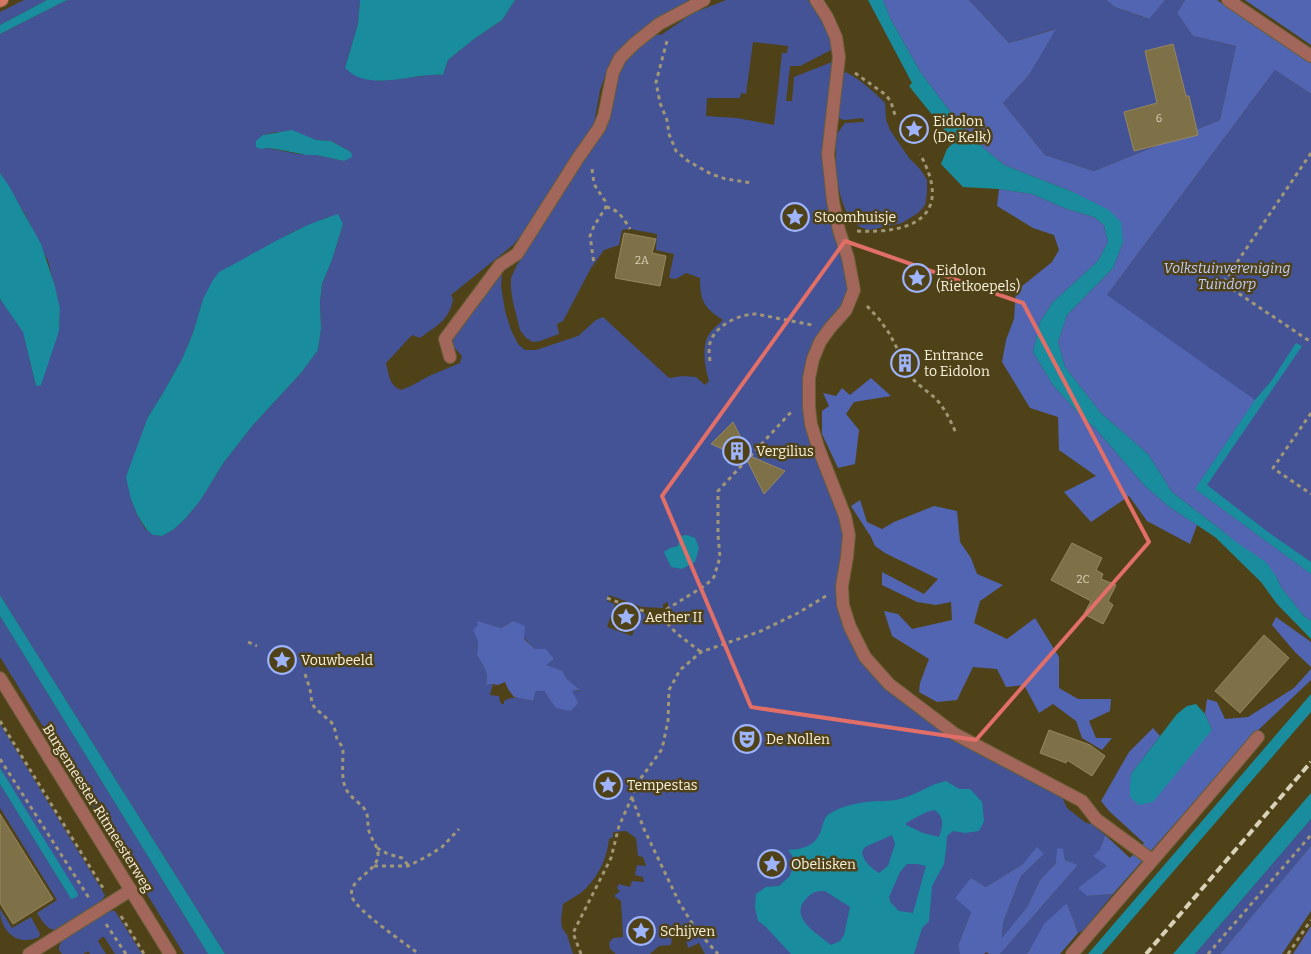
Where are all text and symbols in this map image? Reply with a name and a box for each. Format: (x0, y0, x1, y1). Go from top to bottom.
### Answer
house number: 6 (1156, 112, 1162, 125)
place label: Eidolon (De Kelk) (933, 113, 991, 146)
place icon: Eidolon (De Kelk) (899, 114, 929, 144)
place icon: Stoomhuisje (780, 202, 810, 232)
place label: Stoomhuisje (814, 209, 896, 226)
house number: 2A (635, 254, 649, 267)
park label: Volkstuinvereniging Tuindorp (1164, 260, 1290, 293)
place label: Eidolon (Rietkoepels) (936, 262, 1020, 295)
place icon: Eidolon (Rietkoepels) (902, 263, 932, 293)
place label: Entrance to Eidolon (924, 347, 990, 380)
building icon: Entrance to Eidolon (890, 348, 920, 378)
building icon: Vergilius (722, 436, 752, 466)
place label: Vergilius (756, 443, 814, 460)
house number: 2C (1076, 573, 1090, 586)
place icon: Aether II (611, 602, 641, 632)
place label: Aether II (645, 609, 703, 626)
place icon: Vouwbeeld (267, 645, 297, 675)
place label: Vouwbeeld (301, 652, 373, 669)
street label: Burgemeester Ritmeesterweg (39, 721, 156, 895)
theatre icon: De Nollen (732, 724, 762, 754)
place label: De Nollen (766, 731, 830, 748)
place icon: Tempestas (593, 770, 623, 800)
place label: Tempestas (627, 777, 697, 794)
place icon: Obelisken (757, 849, 787, 879)
place label: Obelisken (791, 856, 856, 873)
place icon: Schijven (626, 916, 656, 946)
place label: Schijven (660, 923, 715, 940)

